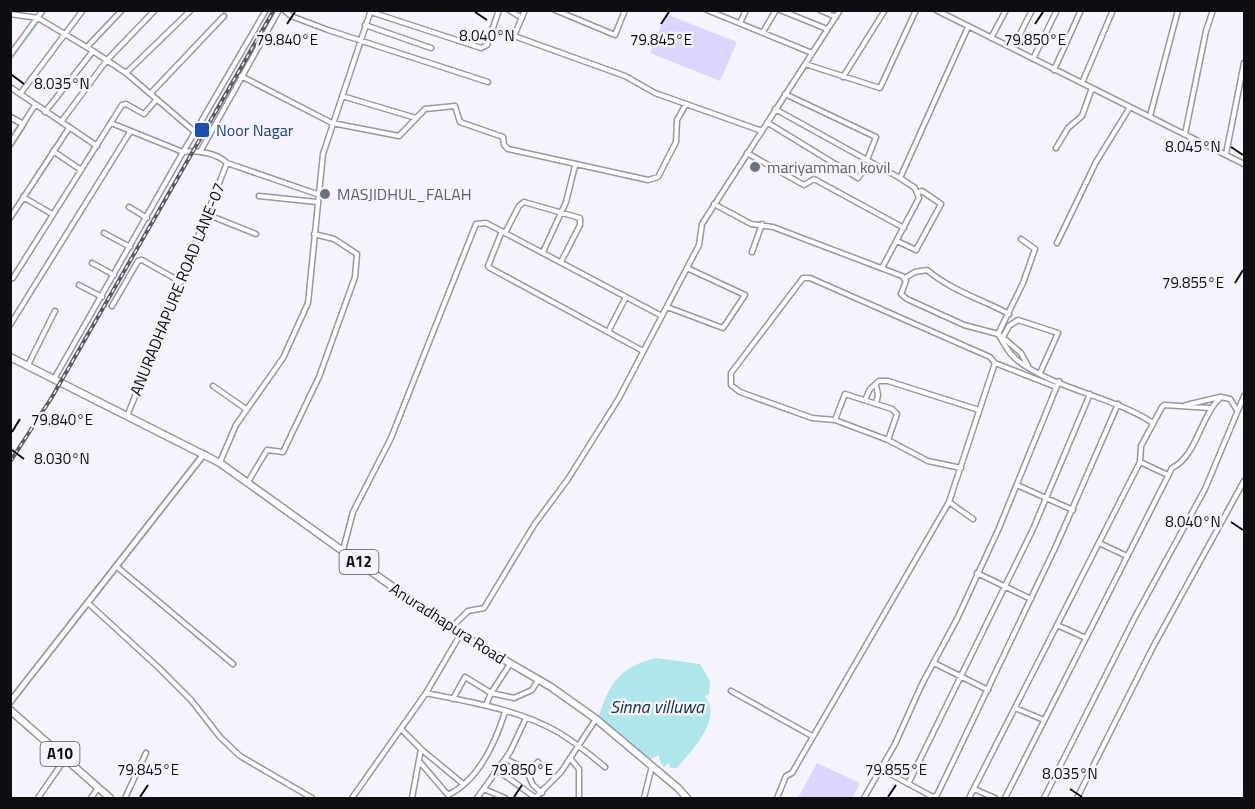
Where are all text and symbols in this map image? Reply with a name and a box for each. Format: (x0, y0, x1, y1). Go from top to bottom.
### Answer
text: 8.040°N (459, 24, 515, 47)
text: 79.840°E (256, 28, 318, 51)
text: 79.845°E (630, 28, 692, 51)
text: 79.850°E (1004, 28, 1066, 51)
text: 8.035°N (34, 72, 90, 95)
place label: Noor Nagar (216, 118, 294, 142)
marker: Noor Nagar (193, 121, 211, 139)
text: 8.045°N (1165, 135, 1221, 158)
place label: mariyamman kovil (767, 155, 891, 179)
marker: mariyamman kovil (748, 160, 762, 174)
street label: ANURADHAPURE ROAD LANE-07 (123, 179, 231, 399)
place label: MASJIDHUL_FALAH (337, 182, 471, 206)
marker: MASJIDHUL_FALAH (318, 187, 332, 201)
text: 79.855°E (1162, 271, 1224, 294)
text: 79.840°E (31, 408, 93, 431)
text: 8.030°N (34, 447, 90, 470)
text: 8.040°N (1165, 510, 1221, 533)
road number: A12 (340, 550, 378, 574)
street label: Anuradhapura Road (385, 576, 511, 670)
water label: Sinna villuwa (610, 693, 705, 720)
road number: A10 (40, 742, 80, 766)
text: 79.845°E (117, 758, 179, 781)
text: 79.850°E (491, 758, 553, 781)
text: 79.855°E (865, 758, 927, 781)
text: 8.035°N (1042, 762, 1098, 785)

